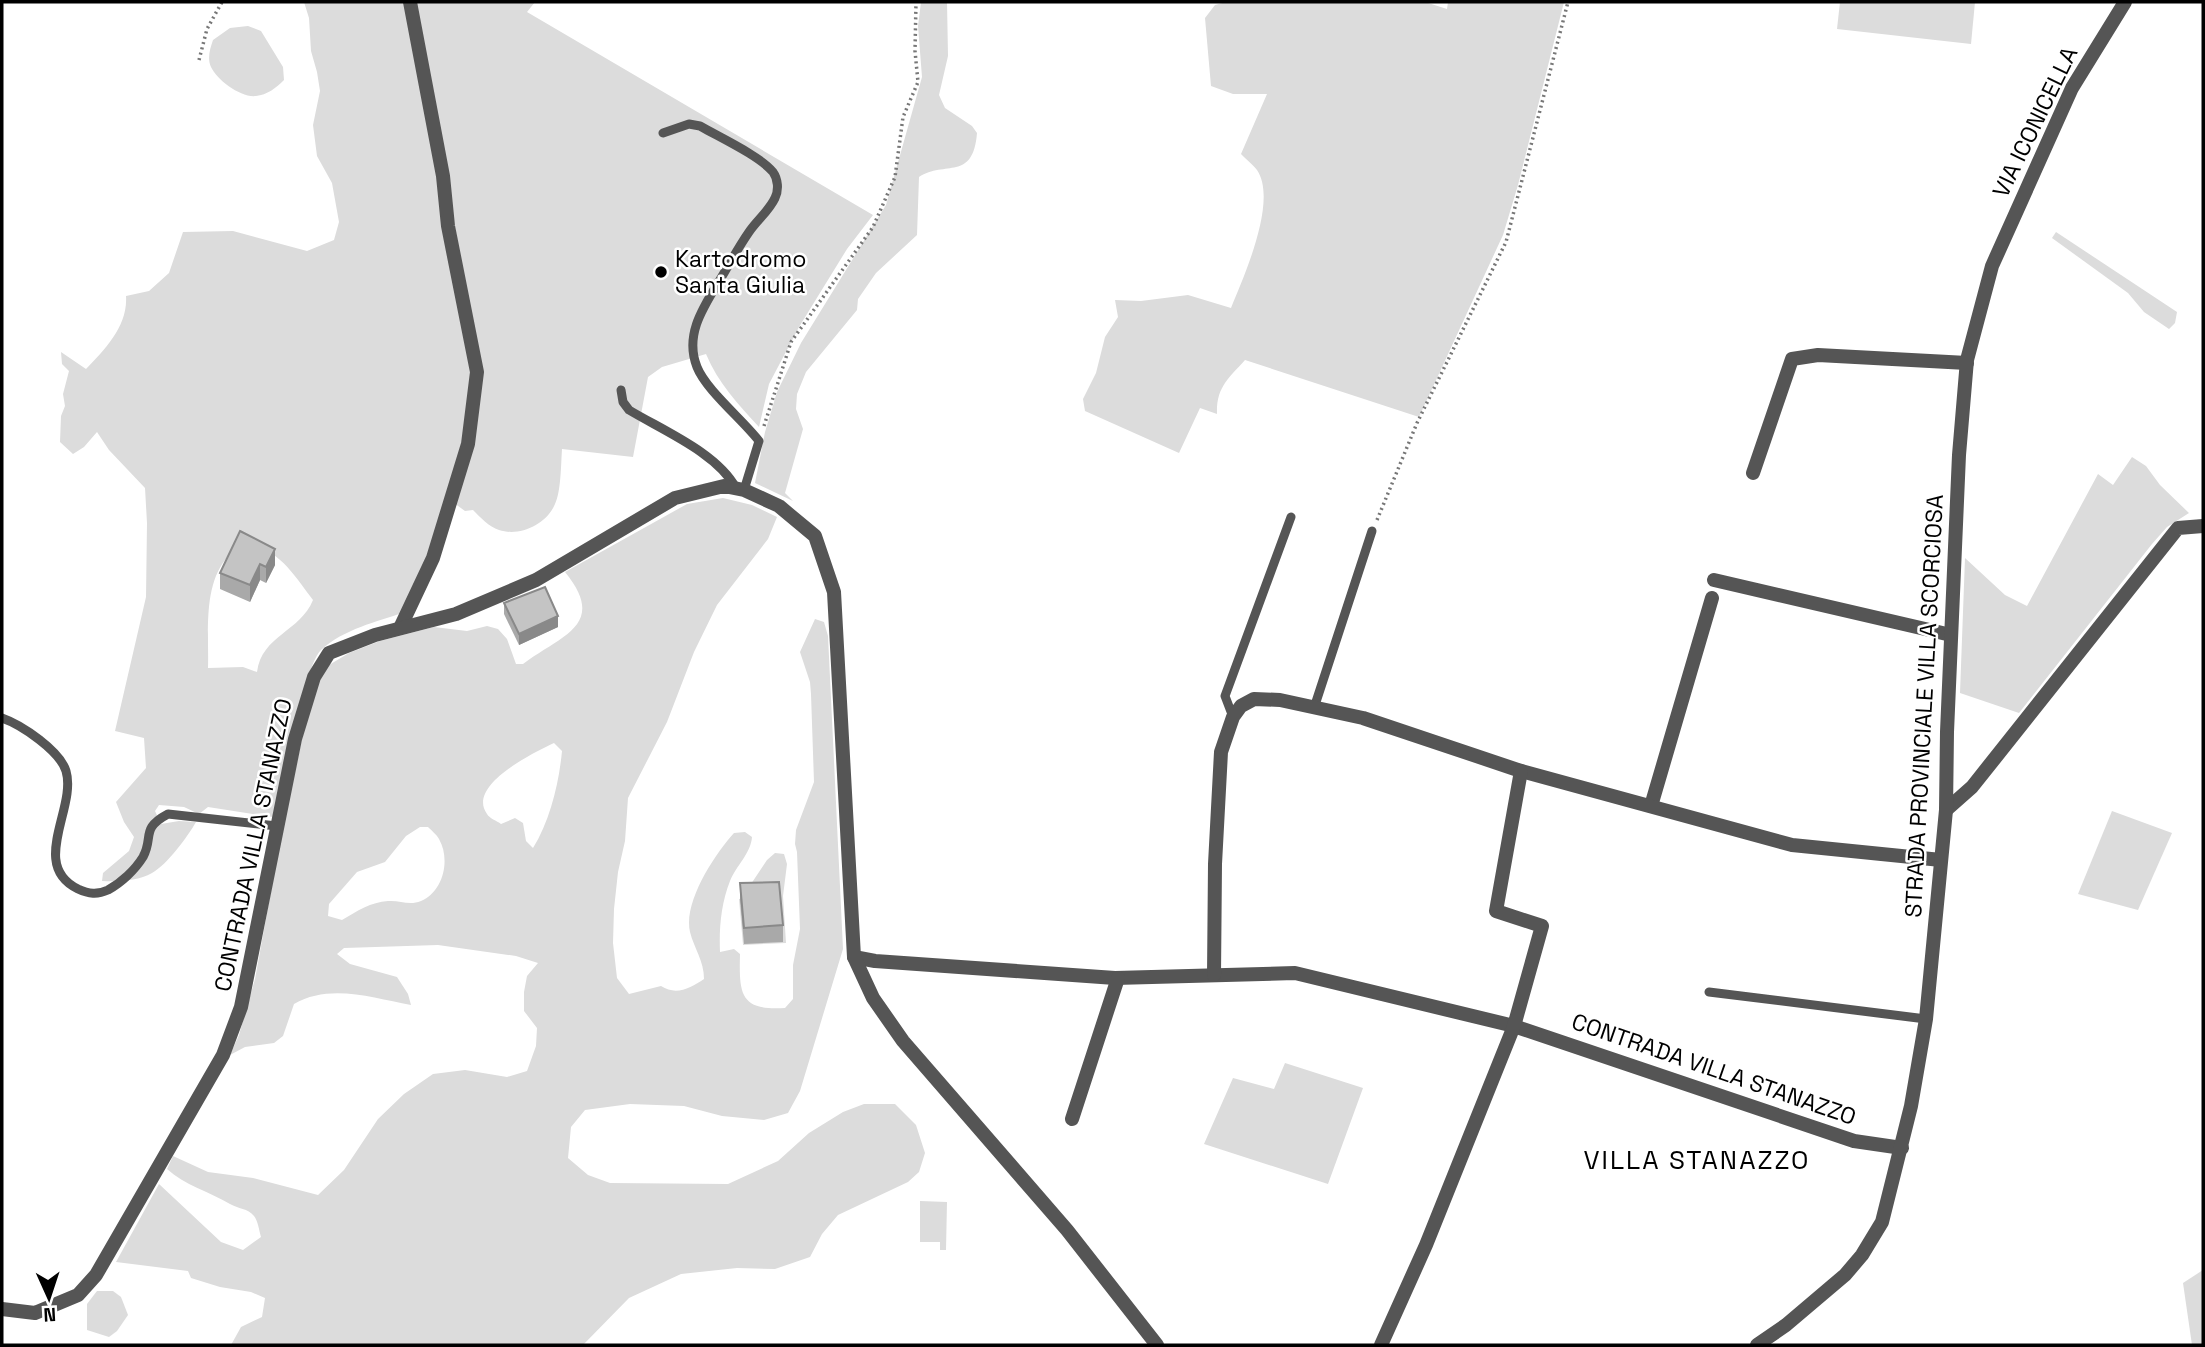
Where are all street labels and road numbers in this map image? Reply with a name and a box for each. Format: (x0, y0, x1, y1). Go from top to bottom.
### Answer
street label: VIA ICONICELLA (1986, 42, 2084, 202)
street label: STRADA PROVINCIALE VILLA SCORCIOSA (1898, 494, 1950, 918)
street label: CONTRADA VILLA STANAZZO (207, 696, 299, 994)
street label: CONTRADA VILLA STANAZZO (1568, 1006, 1860, 1132)

